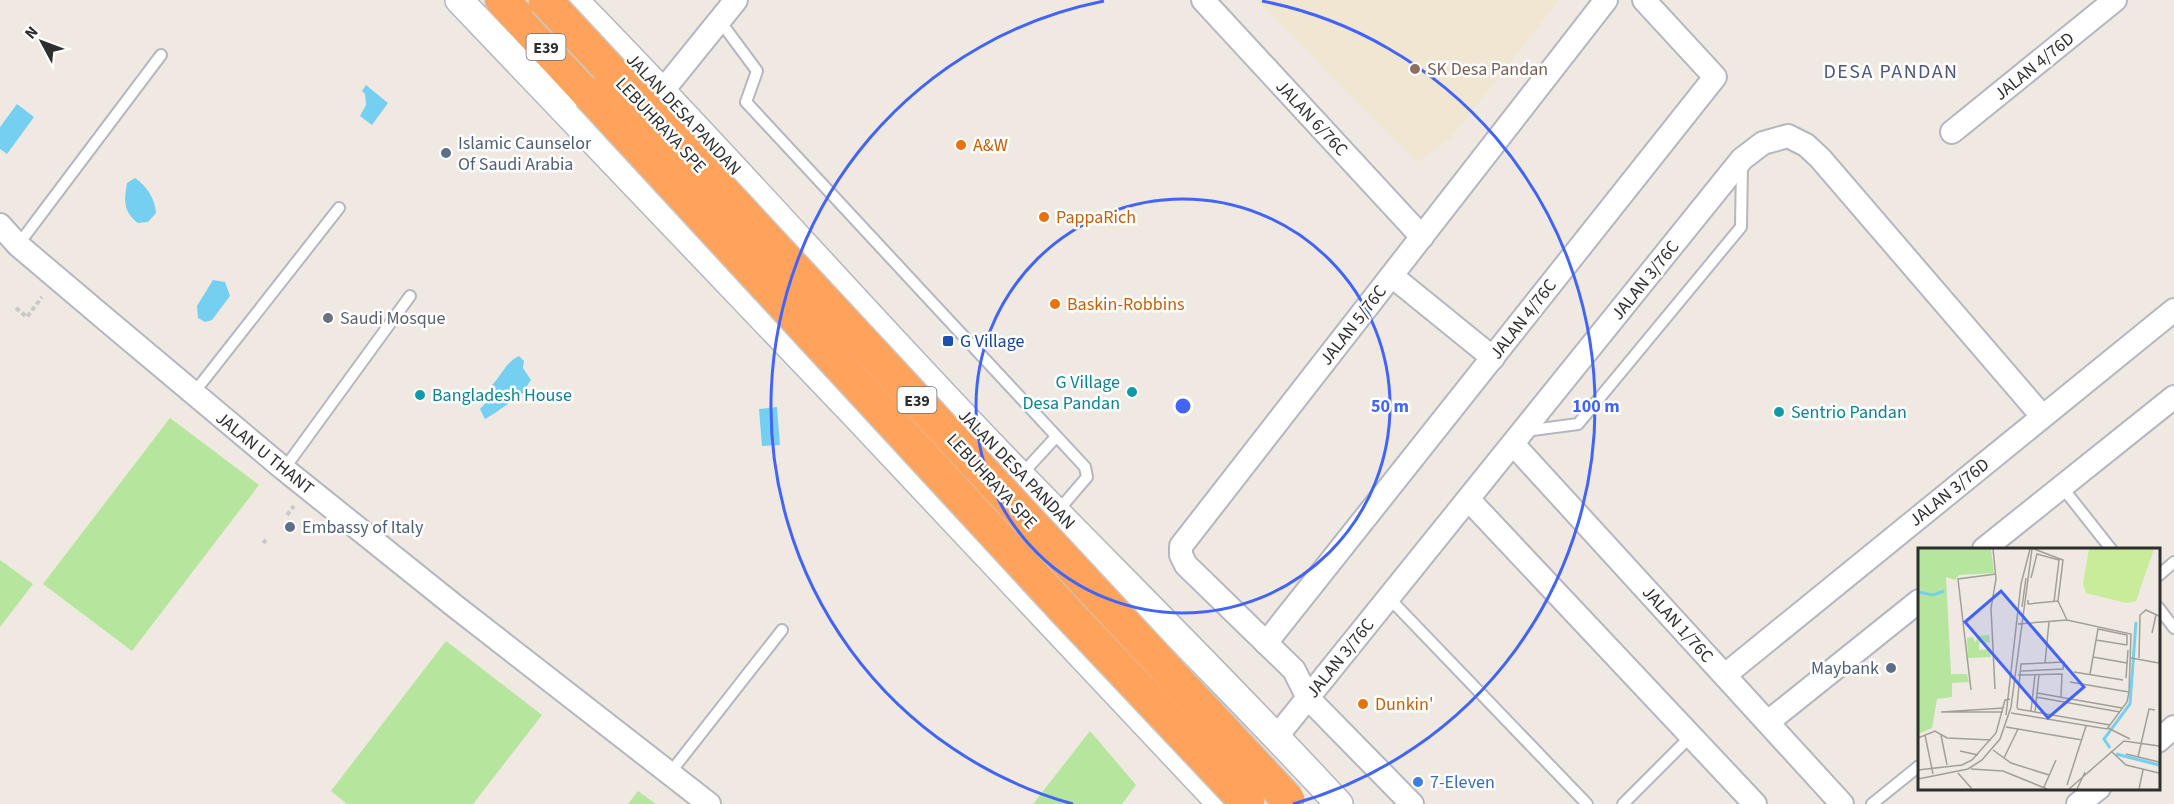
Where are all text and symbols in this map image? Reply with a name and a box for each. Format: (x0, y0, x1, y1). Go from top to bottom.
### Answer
north arrow (12, 12, 72, 72)
text: N (20, 22, 43, 44)
street label: JALAN 4/76D (1989, 26, 2080, 106)
road number: E39 (526, 34, 566, 60)
street label: JALAN DESA PANDAN (620, 48, 747, 181)
place label: SK Desa Pandan (1427, 57, 1548, 82)
district label: DESA PANDAN (1824, 58, 1958, 86)
marker: SK Desa Pandan (1408, 62, 1422, 76)
street label: LEBUHRAYA SPE (610, 72, 712, 179)
street label: JALAN 6/76C (1270, 75, 1353, 162)
place label: Islamic Caunselor Of Saudi Arabia (458, 131, 592, 177)
place label: A&W (973, 133, 1008, 158)
marker: A&W (954, 138, 968, 152)
marker: Islamic Caunselor Of Saudi Arabia (439, 146, 453, 160)
place label: PappaRich (1056, 205, 1136, 230)
marker: PappaRich (1037, 210, 1051, 224)
street label: JALAN 3/76C (1606, 235, 1685, 325)
street label: JALAN 4/76C (1484, 274, 1563, 365)
street label: JALAN 5/76C (1314, 280, 1393, 371)
place label: Baskin-Robbins (1067, 292, 1185, 317)
marker: Baskin-Robbins (1048, 297, 1062, 311)
place label: Saudi Mosque (340, 306, 446, 331)
marker: Saudi Mosque (321, 311, 335, 325)
place label: G Village (960, 329, 1024, 354)
marker: G Village (941, 334, 955, 348)
place label: G Village Desa Pandan (1023, 370, 1120, 416)
place label: Bangladesh House (432, 383, 572, 408)
marker: G Village Desa Pandan (1125, 385, 1139, 399)
road number: E39 (898, 387, 936, 413)
marker: Bangladesh House (413, 388, 427, 402)
text: 50 m (1371, 394, 1409, 419)
text: 100 m (1572, 394, 1620, 419)
centre of rings (1173, 396, 1193, 416)
place label: Sentrio Pandan (1791, 400, 1907, 425)
street label: JALAN DESA PANDAN (952, 404, 1081, 535)
marker: Sentrio Pandan (1772, 405, 1786, 419)
street label: JALAN U THANT (210, 406, 319, 501)
street label: LEBUHRAYA SPE (941, 428, 1043, 535)
street label: JALAN 3/76D (1904, 452, 1995, 532)
place label: Embassy of Italy (302, 515, 424, 540)
marker: Embassy of Italy (283, 520, 297, 534)
inset map (1918, 548, 2159, 789)
street label: JALAN 1/76C (1636, 580, 1719, 668)
street label: JALAN 3/76C (1301, 613, 1380, 703)
place label: Maybank (1811, 656, 1879, 681)
marker: Maybank (1884, 661, 1898, 675)
place label: Dunkin' (1375, 692, 1433, 717)
marker: Dunkin' (1356, 697, 1370, 711)
place label: 7-Eleven (1430, 770, 1495, 795)
marker: 7-Eleven (1411, 775, 1425, 789)

